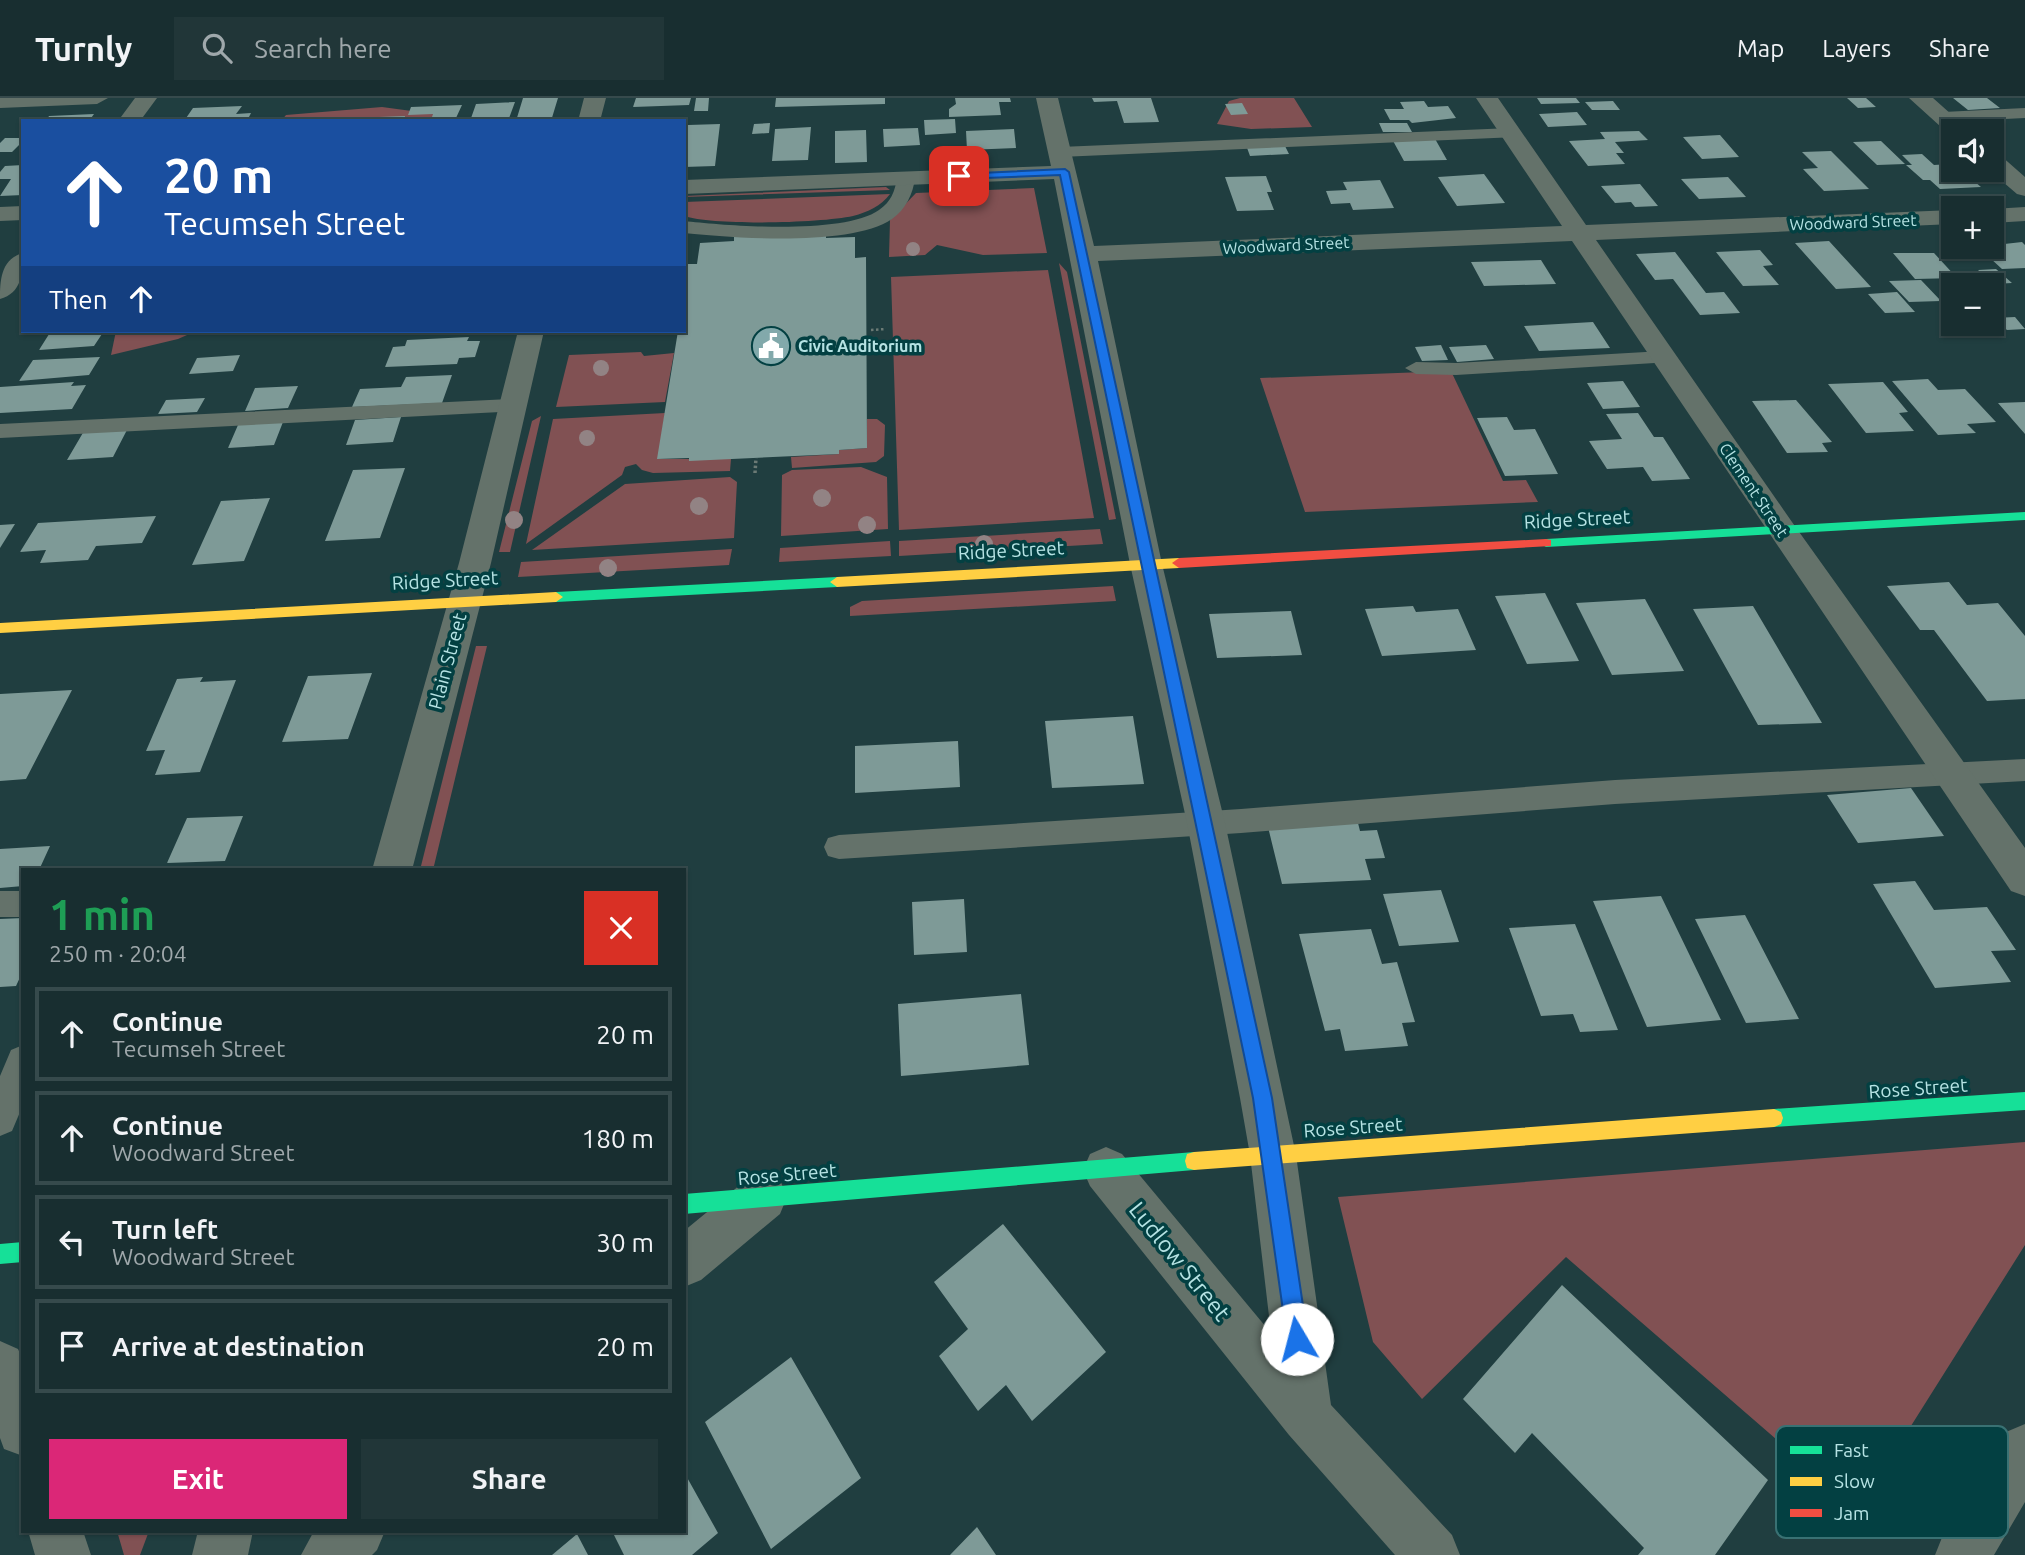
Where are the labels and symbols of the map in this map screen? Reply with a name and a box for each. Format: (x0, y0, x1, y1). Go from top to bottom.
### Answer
pin (929, 146, 989, 206)
street label: Woodward Street (1789, 211, 1917, 233)
street label: Woodward Street (1222, 233, 1351, 257)
public building icon: Civic Auditorium (750, 325, 792, 367)
place label: Civic Auditorium (798, 337, 922, 355)
street label: Clement Street (1716, 440, 1792, 541)
street label: Ridge Street (1523, 505, 1631, 533)
street label: Ridge Street (957, 536, 1065, 564)
street label: Ridge Street (391, 566, 499, 594)
street label: Plain Street (424, 610, 471, 712)
street label: Rose Street (1868, 1074, 1969, 1102)
street label: Rose Street (1303, 1113, 1404, 1141)
street label: Rose Street (737, 1159, 838, 1189)
street label: Ludlow Street (1125, 1197, 1235, 1325)
position arrow (1260, 1302, 1334, 1376)
legend (1776, 1426, 2008, 1538)
text: Fast (1834, 1439, 1869, 1461)
text: Slow (1834, 1470, 1875, 1492)
text: Jam (1834, 1502, 1870, 1524)

